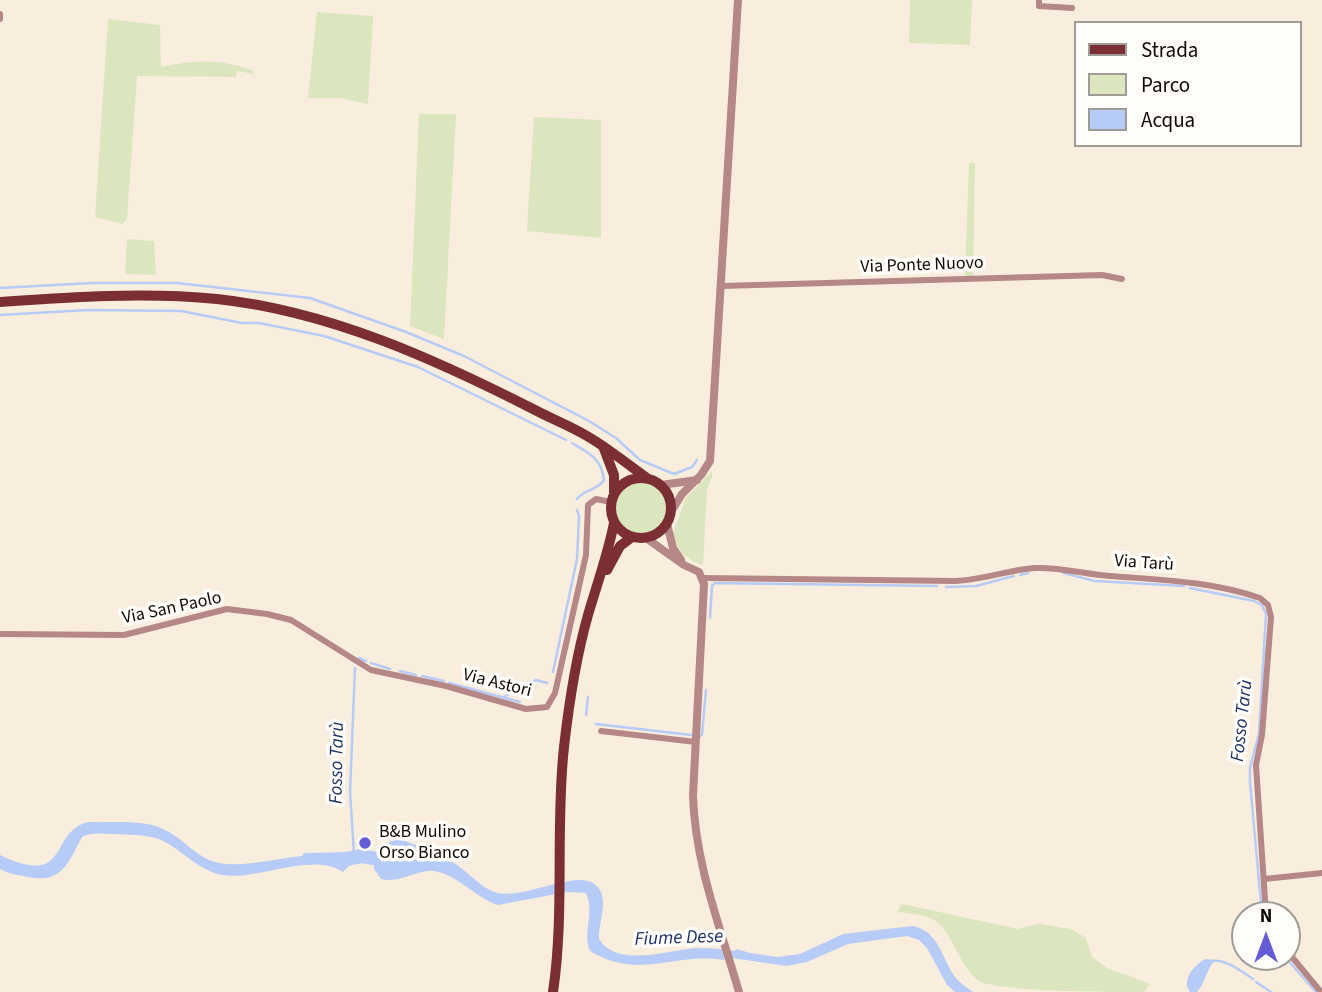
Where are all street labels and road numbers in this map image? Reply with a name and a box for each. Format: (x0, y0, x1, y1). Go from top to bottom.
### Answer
street label: Via Ponte Nuovo (860, 253, 984, 279)
street label: Via Tarù (1113, 551, 1175, 577)
street label: Via San Paolo (120, 588, 224, 630)
street label: Via Astori (460, 665, 534, 703)

